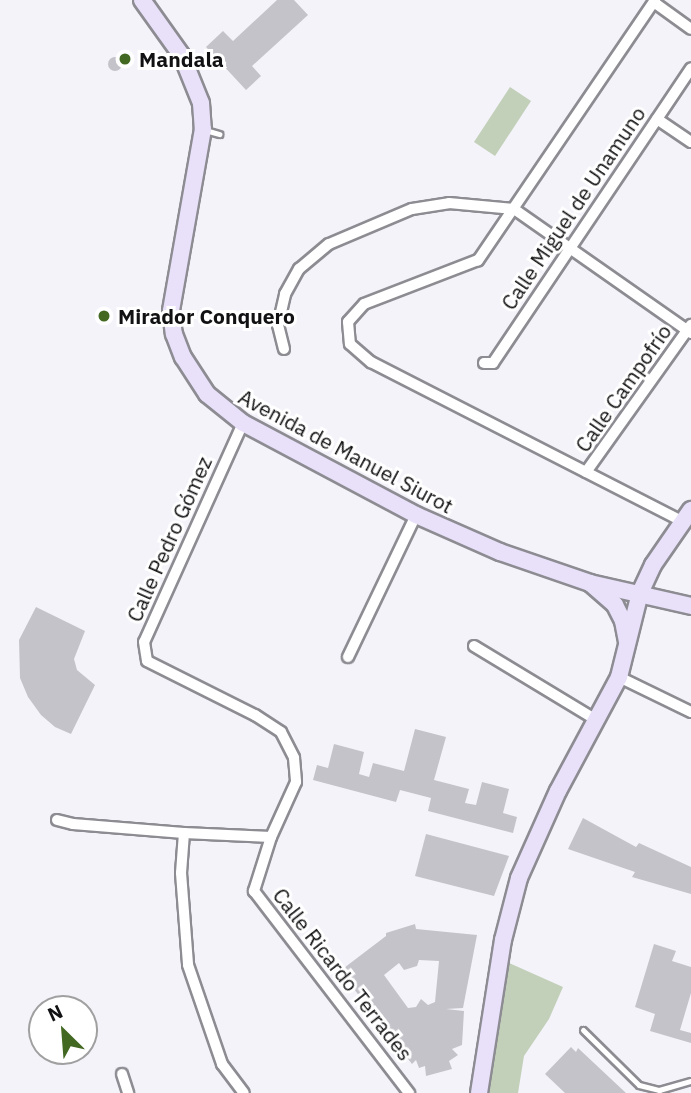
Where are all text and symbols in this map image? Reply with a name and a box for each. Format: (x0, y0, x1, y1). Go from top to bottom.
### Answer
place label: Mandala (139, 46, 224, 72)
marker: Mandala (117, 51, 133, 67)
street label: Calle Miguel de Unamuno (496, 102, 650, 314)
place label: Mirador Conquero (118, 303, 295, 329)
marker: Mirador Conquero (96, 308, 112, 324)
street label: Calle Campofrío (570, 319, 676, 457)
street label: Avenida de Manuel Siurot (234, 384, 458, 518)
street label: Calle Pedro Gómez (121, 452, 217, 626)
street label: Calle Ricardo Terrades (268, 883, 418, 1065)
north arrow (28, 995, 98, 1065)
text: N (44, 999, 66, 1027)

